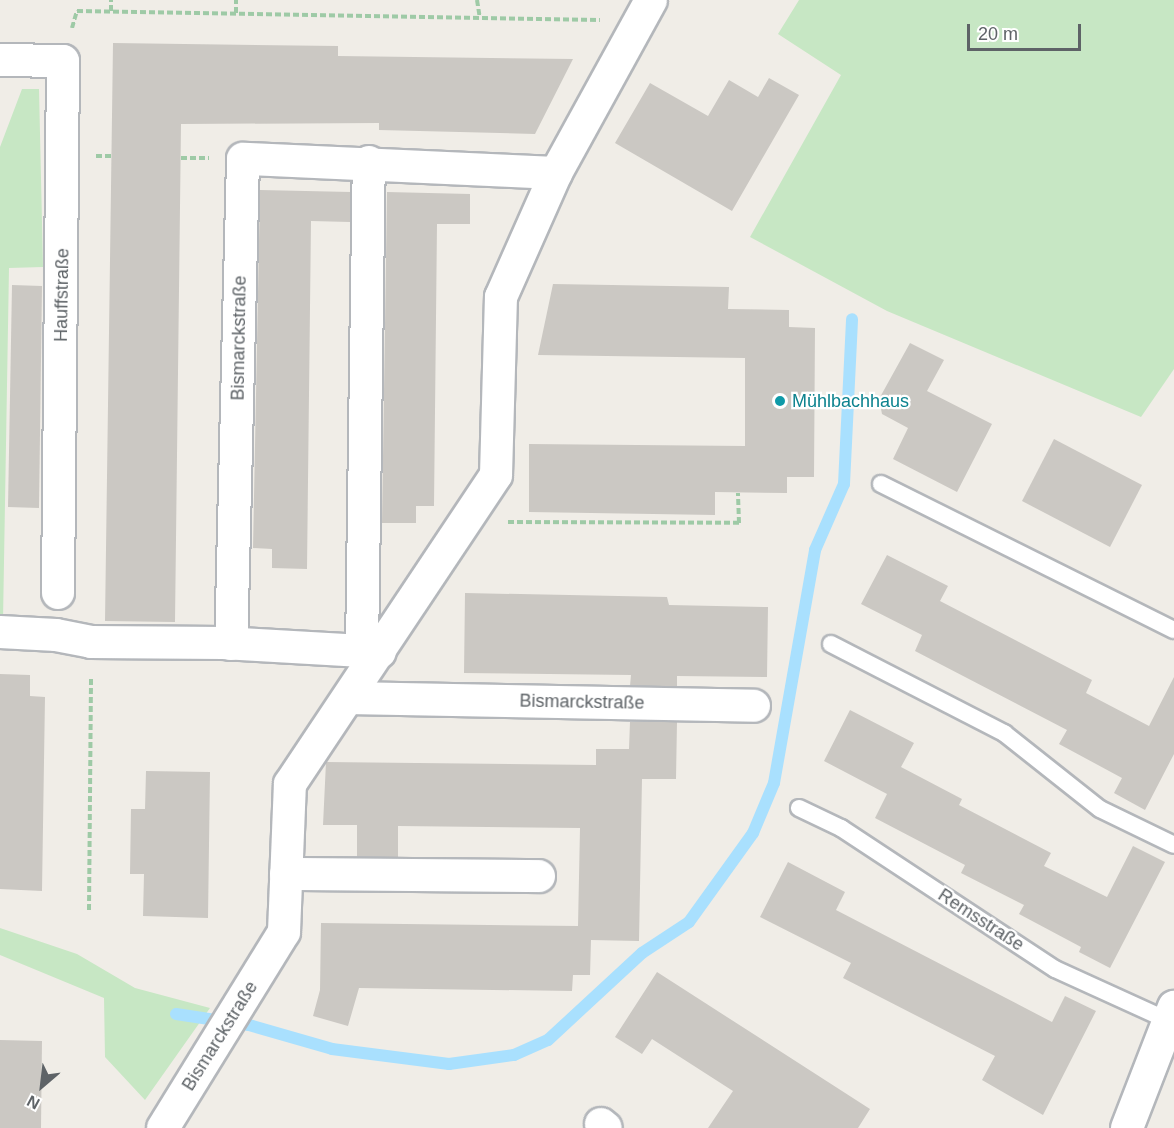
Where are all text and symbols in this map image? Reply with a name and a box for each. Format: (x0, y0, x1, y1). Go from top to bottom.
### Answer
scale bar (970, 12, 1084, 50)
text: 20 m (978, 24, 1018, 44)
street label: Hauffstraße (50, 248, 74, 342)
street label: Bismarckstraße (227, 275, 251, 401)
place label: Mühlbachhaus (792, 390, 909, 412)
marker: Mühlbachhaus (773, 394, 787, 408)
street label: Bismarckstraße (519, 690, 645, 714)
street label: Remsstraße (934, 884, 1028, 956)
street label: Bismarckstraße (178, 977, 262, 1095)
north arrow (12, 1056, 72, 1116)
text: N (24, 1092, 42, 1113)

